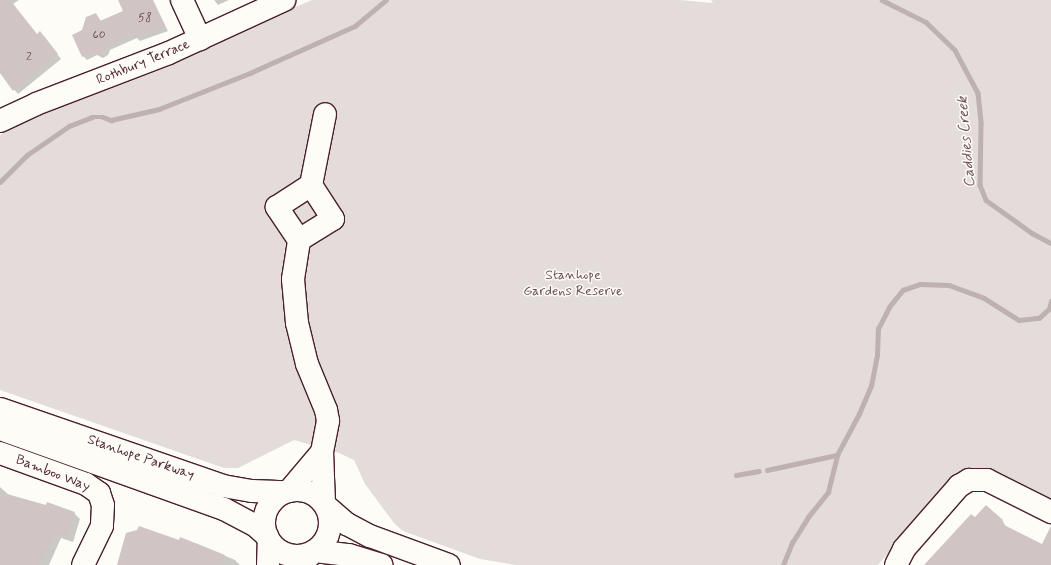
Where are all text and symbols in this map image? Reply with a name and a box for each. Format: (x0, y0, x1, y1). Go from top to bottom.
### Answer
house number: 58 (138, 12, 152, 26)
house number: 60 (92, 29, 106, 43)
street label: Rothbury Terrace (94, 36, 192, 88)
house number: 2 (26, 51, 32, 65)
water label: Caddies Creek (954, 95, 980, 189)
park label: Stanhope Gardens Reserve (523, 267, 623, 300)
street label: Stanhope Parkway (86, 431, 196, 483)
street label: Bamboo Way (13, 451, 93, 495)

